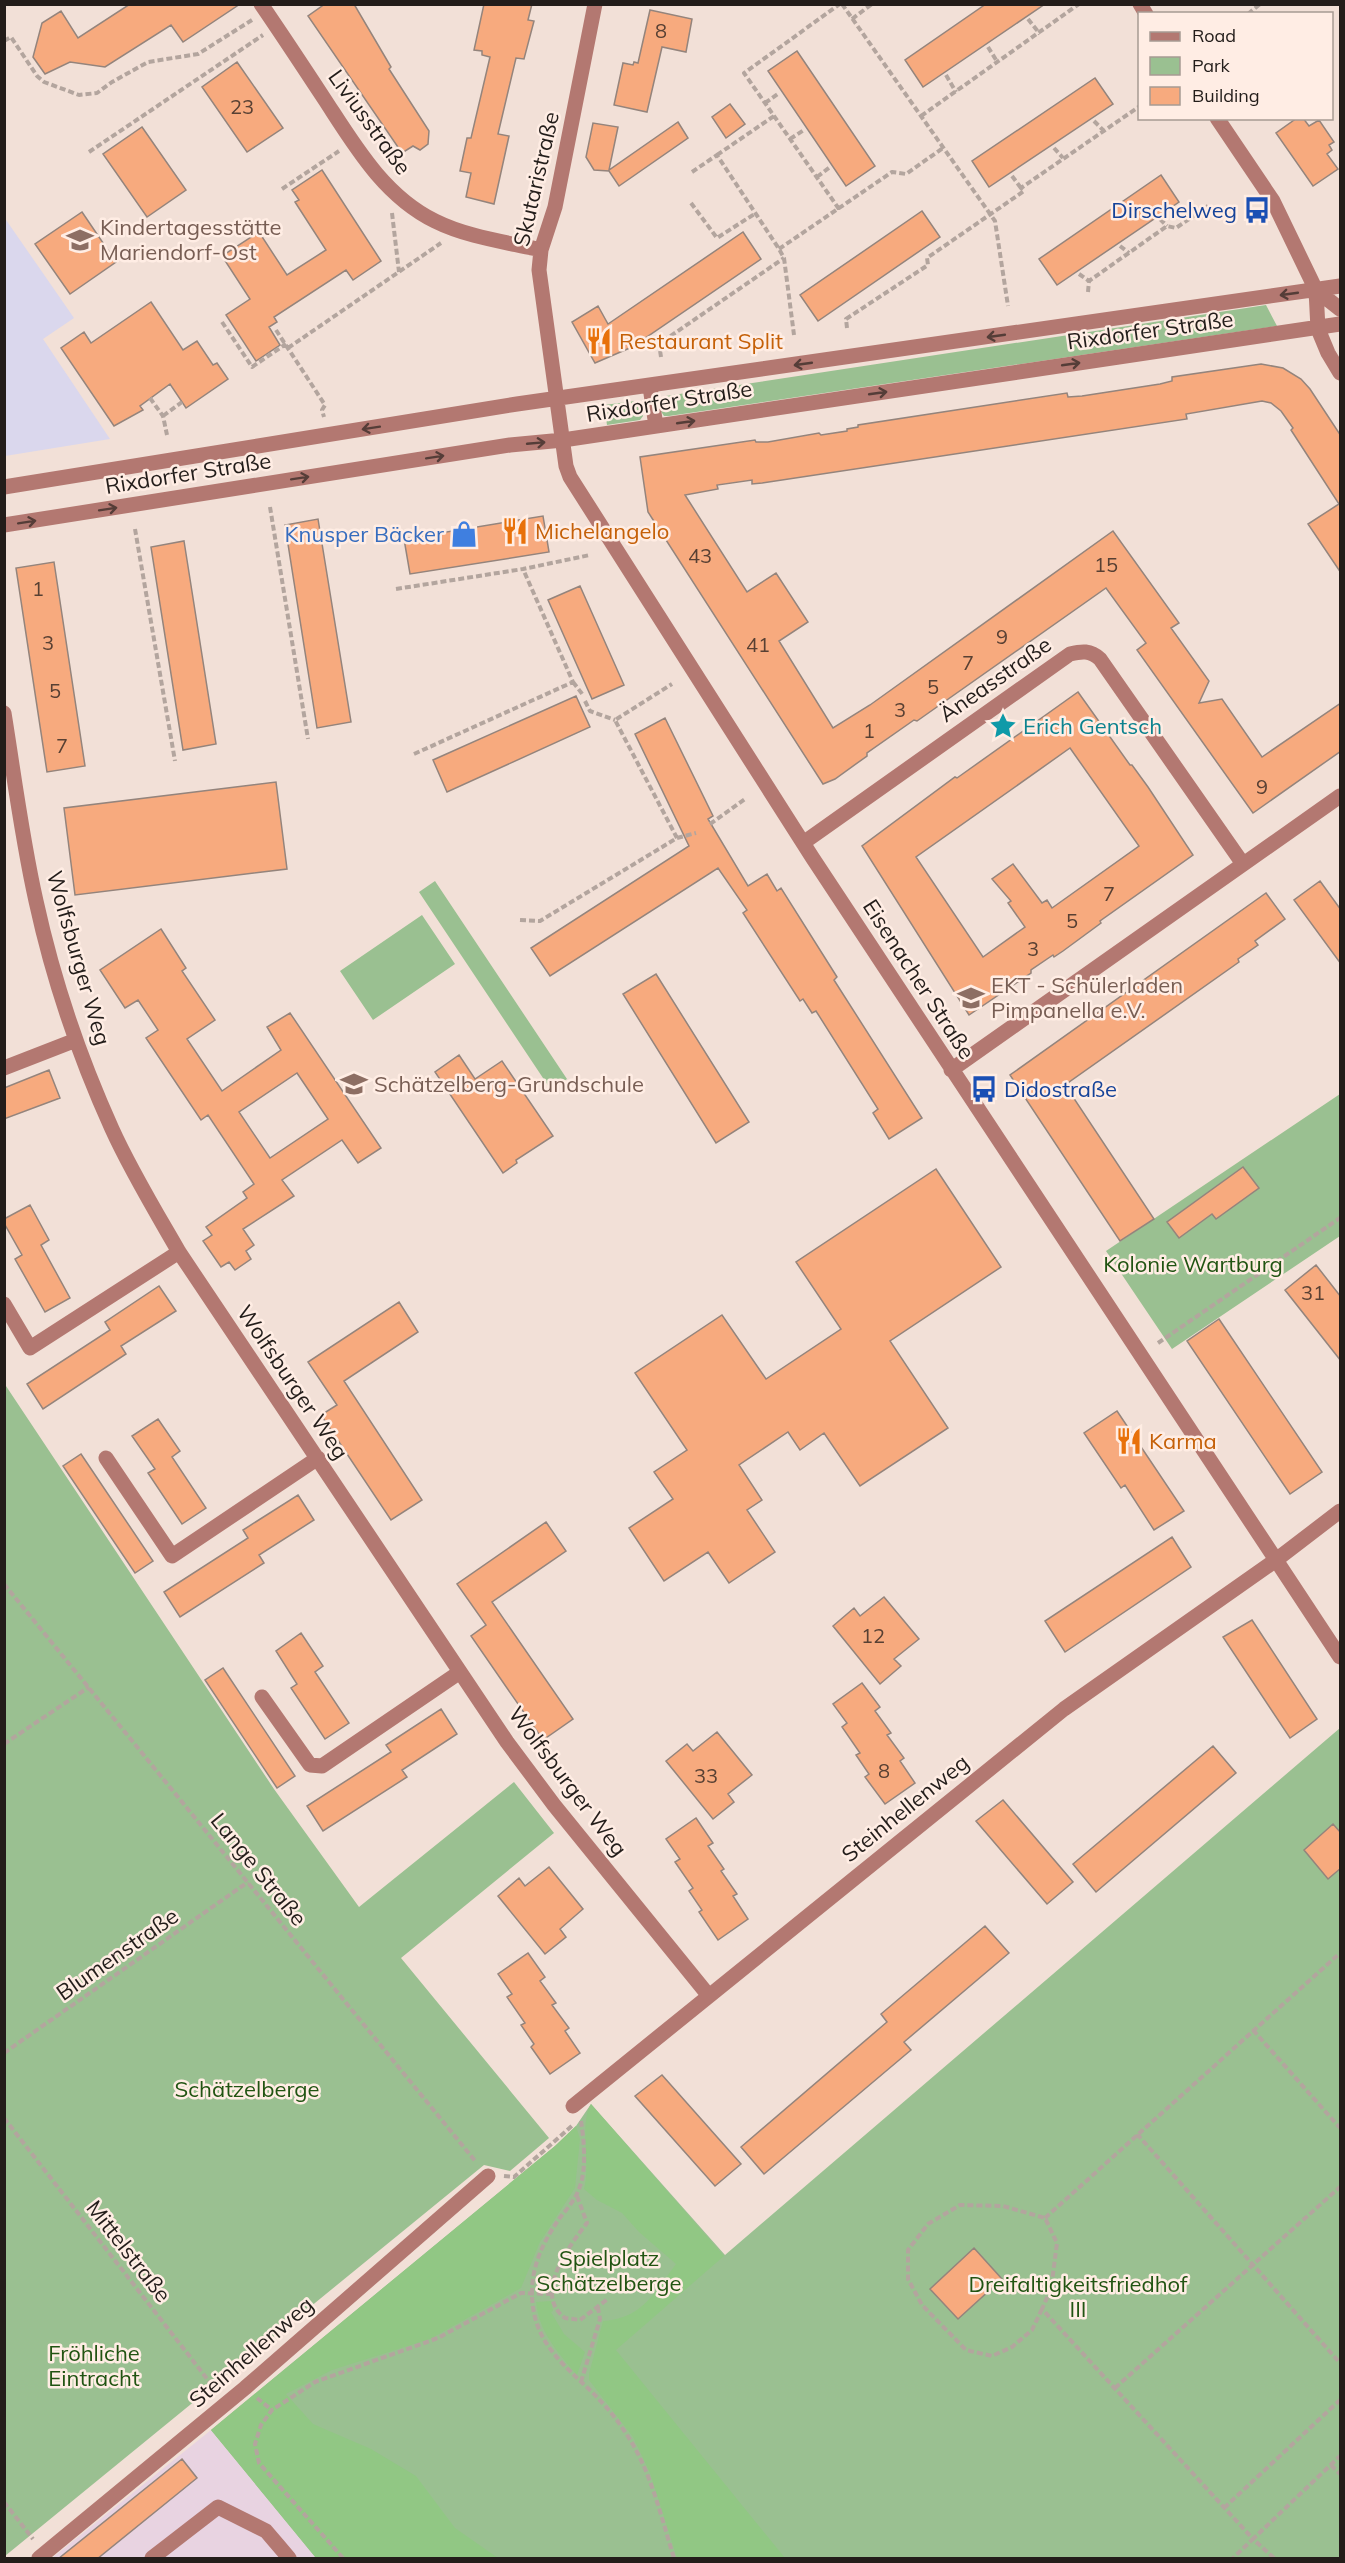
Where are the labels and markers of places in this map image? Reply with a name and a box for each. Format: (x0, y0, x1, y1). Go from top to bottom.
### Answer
bus stop icon: Dirschelweg (1242, 195, 1272, 225)
place label: Dirschelweg (1111, 196, 1237, 224)
place label: Kindertagesstätte Mariendorf-Ost (100, 213, 282, 266)
school or university icon: Kindertagesstätte Mariendorf-Ost (65, 225, 95, 255)
restaurant icon: Restaurant Split (584, 326, 614, 356)
place label: Restaurant Split (619, 327, 783, 355)
restaurant icon: Michelangelo (500, 516, 530, 546)
place label: Michelangelo (535, 517, 669, 545)
shop icon: Knusper Bäcker (449, 519, 479, 549)
place label: Knusper Bäcker (285, 520, 444, 548)
place icon: Erich Gentsch (988, 711, 1018, 741)
place label: Erich Gentsch (1023, 712, 1162, 740)
place label: EKT - Schülerladen Pimpanella e.V. (991, 971, 1183, 1024)
school or university icon: EKT - Schülerladen Pimpanella e.V. (956, 983, 986, 1013)
school or university icon: Schätzelberg-Grundschule (339, 1069, 369, 1099)
place label: Schätzelberg-Grundschule (374, 1070, 644, 1098)
bus stop icon: Didostraße (969, 1074, 999, 1104)
place label: Didostraße (1004, 1075, 1117, 1103)
restaurant icon: Karma (1114, 1426, 1144, 1456)
place label: Karma (1149, 1427, 1217, 1455)

